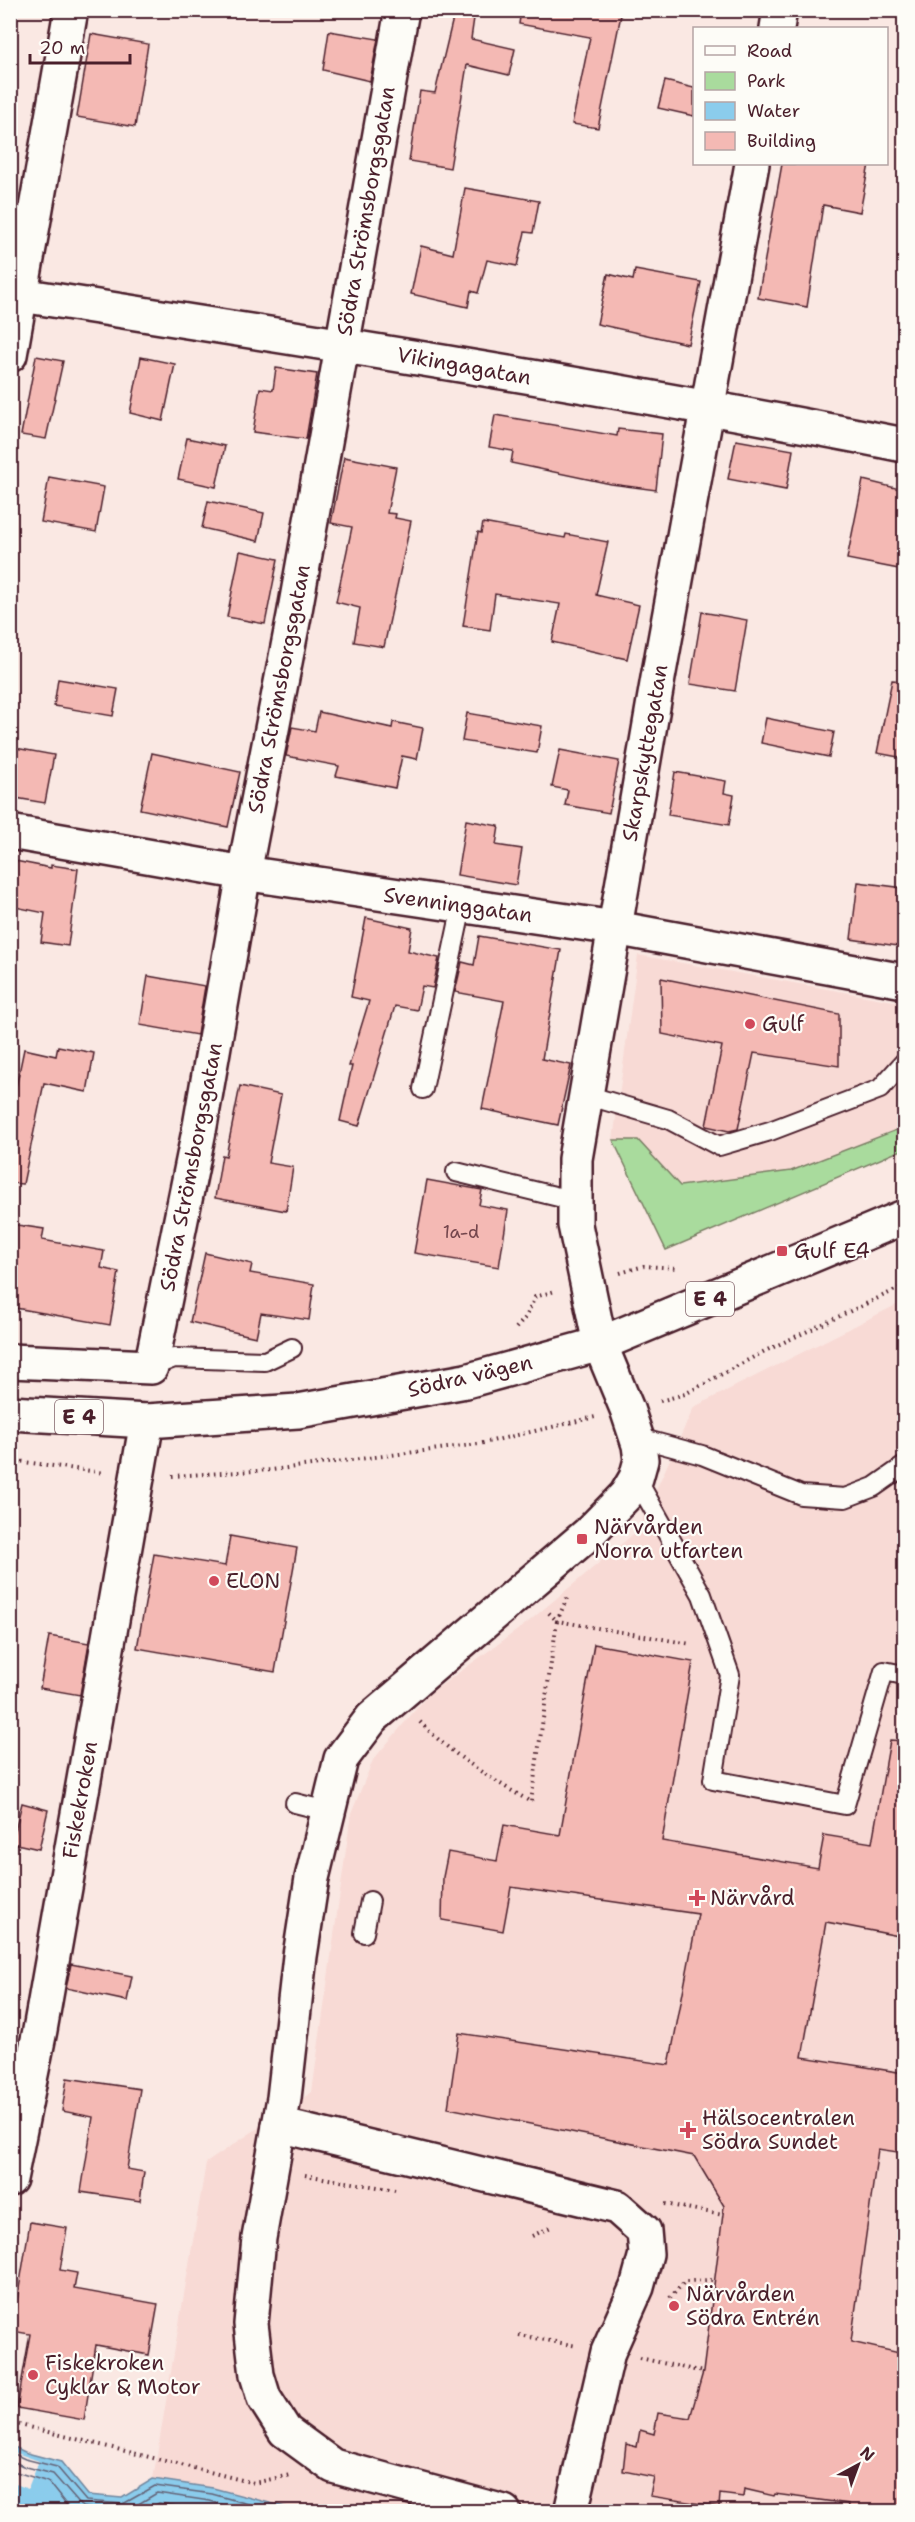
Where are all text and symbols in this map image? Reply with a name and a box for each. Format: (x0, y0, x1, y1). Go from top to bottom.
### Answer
scale bar (30, 27, 130, 65)
legend (693, 27, 888, 165)
text: 20 m (39, 36, 85, 60)
text: Road (747, 39, 792, 63)
text: Park (747, 69, 786, 93)
street label: Södra Strömsborgsgatan (330, 84, 402, 338)
text: Water (747, 99, 800, 123)
text: Building (747, 129, 816, 153)
street label: Vikingagatan (395, 340, 533, 392)
street label: Södra Strömsborgsgatan (241, 562, 317, 816)
street label: Skarpskyttegatan (616, 662, 674, 844)
street label: Svenninggatan (382, 881, 534, 929)
place label: Gulf (762, 1010, 805, 1038)
marker: Gulf (743, 1017, 757, 1031)
street label: Södra Strömsborgsgatan (153, 1040, 229, 1294)
house number: 1a-d (443, 1220, 479, 1244)
place label: Gulf E4 (794, 1237, 870, 1265)
marker: Gulf E4 (775, 1244, 789, 1258)
road number: E 4 (686, 1282, 734, 1316)
street label: Södra vägen (405, 1348, 535, 1404)
road number: E 4 (55, 1400, 103, 1434)
place label: Närvården Norra utfarten (594, 1513, 743, 1565)
marker: Närvården Norra utfarten (575, 1532, 589, 1546)
place label: ELON (226, 1567, 280, 1595)
marker: ELON (207, 1574, 221, 1588)
street label: Fiskekroken (56, 1739, 104, 1861)
place label: Närvård (710, 1884, 795, 1912)
marker: Närvård (688, 1889, 706, 1907)
place label: Hälsocentralen Södra Sundet (702, 2104, 855, 2156)
marker: Hälsocentralen Södra Sundet (679, 2121, 697, 2139)
place label: Närvården Södra Entrén (686, 2280, 820, 2332)
marker: Närvården Södra Entrén (667, 2299, 681, 2313)
place label: Fiskekroken Cyklar & Motor (45, 2349, 201, 2401)
marker: Fiskekroken Cyklar & Motor (26, 2368, 40, 2382)
north arrow (828, 2435, 888, 2495)
text: N (856, 2442, 879, 2466)

